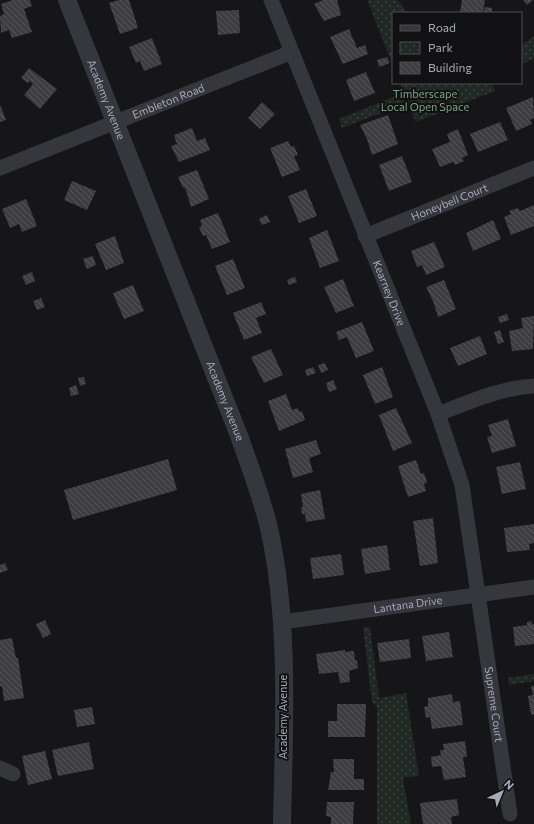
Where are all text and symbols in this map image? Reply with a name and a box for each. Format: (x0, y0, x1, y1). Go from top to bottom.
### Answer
legend (392, 12, 522, 84)
text: Road (428, 20, 456, 34)
text: Park (428, 40, 454, 54)
street label: Academy Avenue (85, 58, 128, 141)
text: Building (428, 60, 472, 74)
street label: Embleton Road (130, 81, 206, 121)
park label: Timberscape Local Open Space (381, 87, 470, 113)
street label: Honeybell Court (409, 180, 490, 223)
street label: Kearney Drive (371, 258, 409, 328)
street label: Academy Avenue (204, 359, 247, 443)
street label: Lantana Drive (372, 593, 443, 615)
street label: Supreme Court (483, 666, 506, 743)
street label: Academy Avenue (276, 674, 289, 759)
north arrow (482, 772, 522, 812)
text: N (502, 777, 517, 792)

